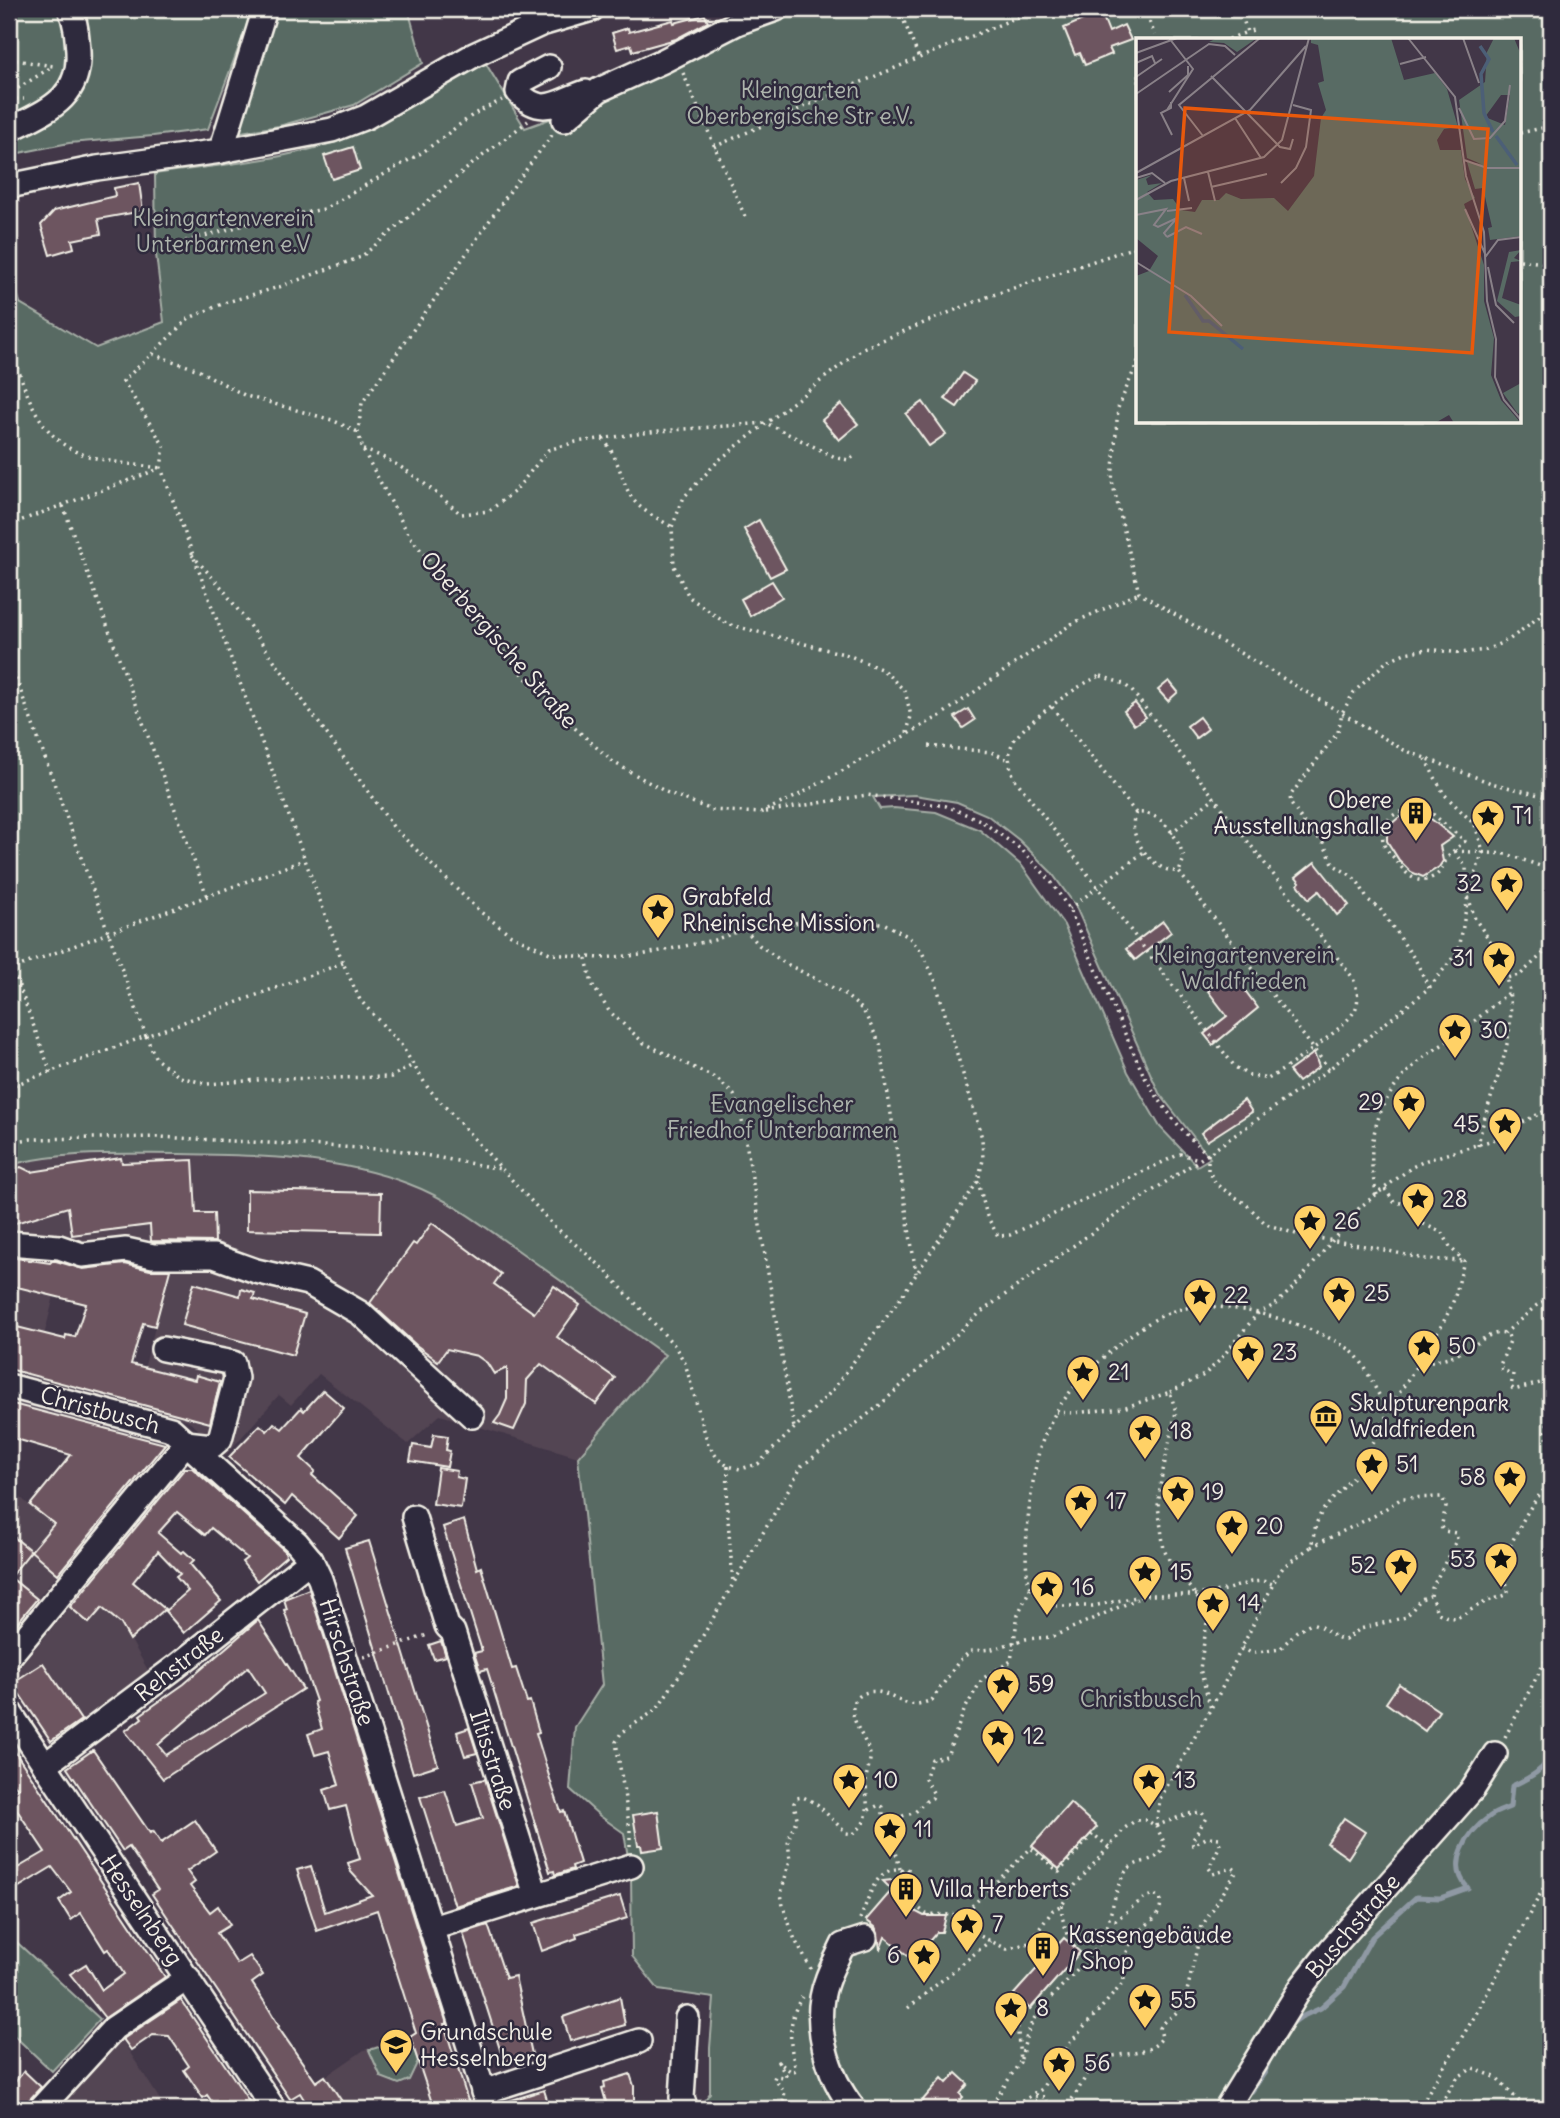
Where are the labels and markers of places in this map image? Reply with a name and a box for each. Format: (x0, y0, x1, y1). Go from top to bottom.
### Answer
place label: Obere Ausstellungshalle (1214, 785, 1392, 840)
building icon: Obere Ausstellungshalle (1397, 794, 1435, 843)
place icon: T1 (1469, 797, 1507, 846)
place label: T1 (1512, 801, 1533, 830)
place icon: 32 (1488, 864, 1526, 913)
place label: 32 (1456, 868, 1482, 897)
place label: Grabfeld Rheinische Mission (682, 882, 875, 937)
place icon: Grabfeld Rheinische Mission (639, 891, 677, 940)
place icon: 31 (1480, 939, 1518, 988)
place label: 31 (1452, 943, 1474, 972)
place icon: 30 (1436, 1011, 1474, 1060)
place label: 30 (1480, 1015, 1508, 1044)
place icon: 29 (1390, 1083, 1428, 1132)
place label: 29 (1358, 1087, 1384, 1116)
place icon: 45 (1486, 1105, 1524, 1154)
place label: 45 (1453, 1109, 1480, 1138)
place icon: 28 (1399, 1180, 1437, 1229)
place label: 28 (1442, 1184, 1468, 1213)
place icon: 26 (1291, 1202, 1329, 1251)
place label: 26 (1334, 1206, 1360, 1235)
place icon: 25 (1320, 1274, 1358, 1323)
place icon: 22 (1181, 1276, 1219, 1325)
place label: 25 (1364, 1278, 1390, 1307)
place label: 22 (1224, 1280, 1249, 1309)
place icon: 50 (1405, 1327, 1443, 1376)
place label: 50 (1448, 1331, 1476, 1360)
place icon: 23 (1229, 1333, 1267, 1382)
place label: 23 (1272, 1337, 1298, 1366)
place icon: 21 (1064, 1353, 1102, 1402)
place label: 21 (1108, 1357, 1130, 1386)
place label: Skulpturenpark Waldfrieden (1350, 1388, 1509, 1443)
museum icon: Skulpturenpark Waldfrieden (1307, 1397, 1345, 1446)
place icon: 18 (1126, 1412, 1164, 1461)
place label: 18 (1170, 1416, 1192, 1445)
place icon: 51 (1353, 1445, 1391, 1494)
place label: 51 (1396, 1449, 1418, 1478)
place icon: 58 (1491, 1458, 1529, 1507)
place label: 58 (1460, 1462, 1486, 1491)
place icon: 19 (1159, 1473, 1197, 1522)
place label: 19 (1202, 1477, 1224, 1506)
place icon: 17 (1062, 1482, 1100, 1531)
place label: 17 (1106, 1486, 1126, 1515)
place icon: 20 (1213, 1507, 1251, 1556)
place label: 20 (1256, 1511, 1284, 1540)
place icon: 53 (1482, 1540, 1520, 1589)
place label: 53 (1450, 1544, 1476, 1573)
place icon: 52 (1382, 1546, 1420, 1595)
place label: 52 (1350, 1550, 1376, 1579)
place icon: 15 (1126, 1553, 1164, 1602)
place label: 15 (1170, 1557, 1192, 1586)
place icon: 16 (1028, 1568, 1066, 1617)
place label: 16 (1072, 1572, 1094, 1601)
place icon: 14 (1194, 1584, 1232, 1633)
place label: 14 (1238, 1588, 1260, 1617)
place icon: 59 (984, 1665, 1022, 1714)
place label: 59 (1028, 1669, 1054, 1698)
place icon: 12 (979, 1717, 1017, 1766)
place label: 12 (1023, 1721, 1045, 1750)
place icon: 10 (830, 1761, 868, 1810)
place icon: 13 (1130, 1761, 1168, 1810)
place label: 10 (874, 1765, 898, 1794)
place label: 13 (1174, 1765, 1196, 1794)
place icon: 11 (871, 1810, 909, 1859)
place label: 11 (914, 1814, 932, 1843)
building icon: Villa Herberts (887, 1870, 925, 1919)
place label: Villa Herberts (930, 1874, 1069, 1903)
place icon: 7 (948, 1905, 986, 1954)
place label: 7 (992, 1909, 1003, 1938)
place label: Kassengebäude / Shop (1068, 1920, 1232, 1975)
building icon: Kassengebäude / Shop (1024, 1929, 1062, 1978)
place icon: 6 (905, 1936, 943, 1985)
place label: 6 (887, 1940, 900, 1969)
place icon: 55 (1126, 1981, 1164, 2030)
place label: 55 (1170, 1985, 1196, 2014)
place icon: 8 (992, 1989, 1030, 2038)
place label: 8 (1036, 1993, 1049, 2022)
place label: Grundschule Hesselnberg (420, 2017, 553, 2072)
school or university icon: Grundschule Hesselnberg (377, 2026, 415, 2075)
place icon: 56 (1040, 2044, 1078, 2093)
place label: 56 (1084, 2048, 1111, 2077)

